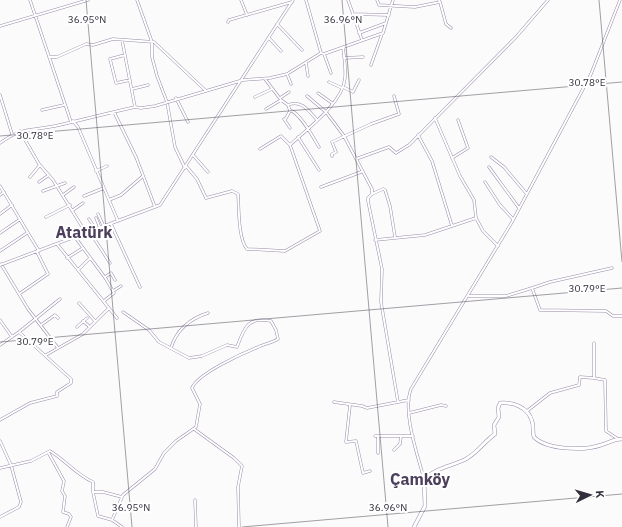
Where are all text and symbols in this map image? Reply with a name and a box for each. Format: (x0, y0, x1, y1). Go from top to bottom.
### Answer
text: 36.95°N (68, 13, 106, 26)
text: 36.96°N (324, 13, 362, 26)
text: 30.78°E (568, 76, 606, 89)
text: 30.78°E (16, 129, 54, 142)
district label: Atatürk (55, 222, 113, 242)
text: 30.79°E (568, 282, 606, 295)
text: 30.79°E (16, 335, 54, 348)
district label: Çamköy (390, 469, 450, 489)
north arrow (570, 475, 610, 515)
text: K (593, 490, 607, 499)
text: 36.95°N (112, 501, 150, 514)
text: 36.96°N (369, 501, 407, 514)

